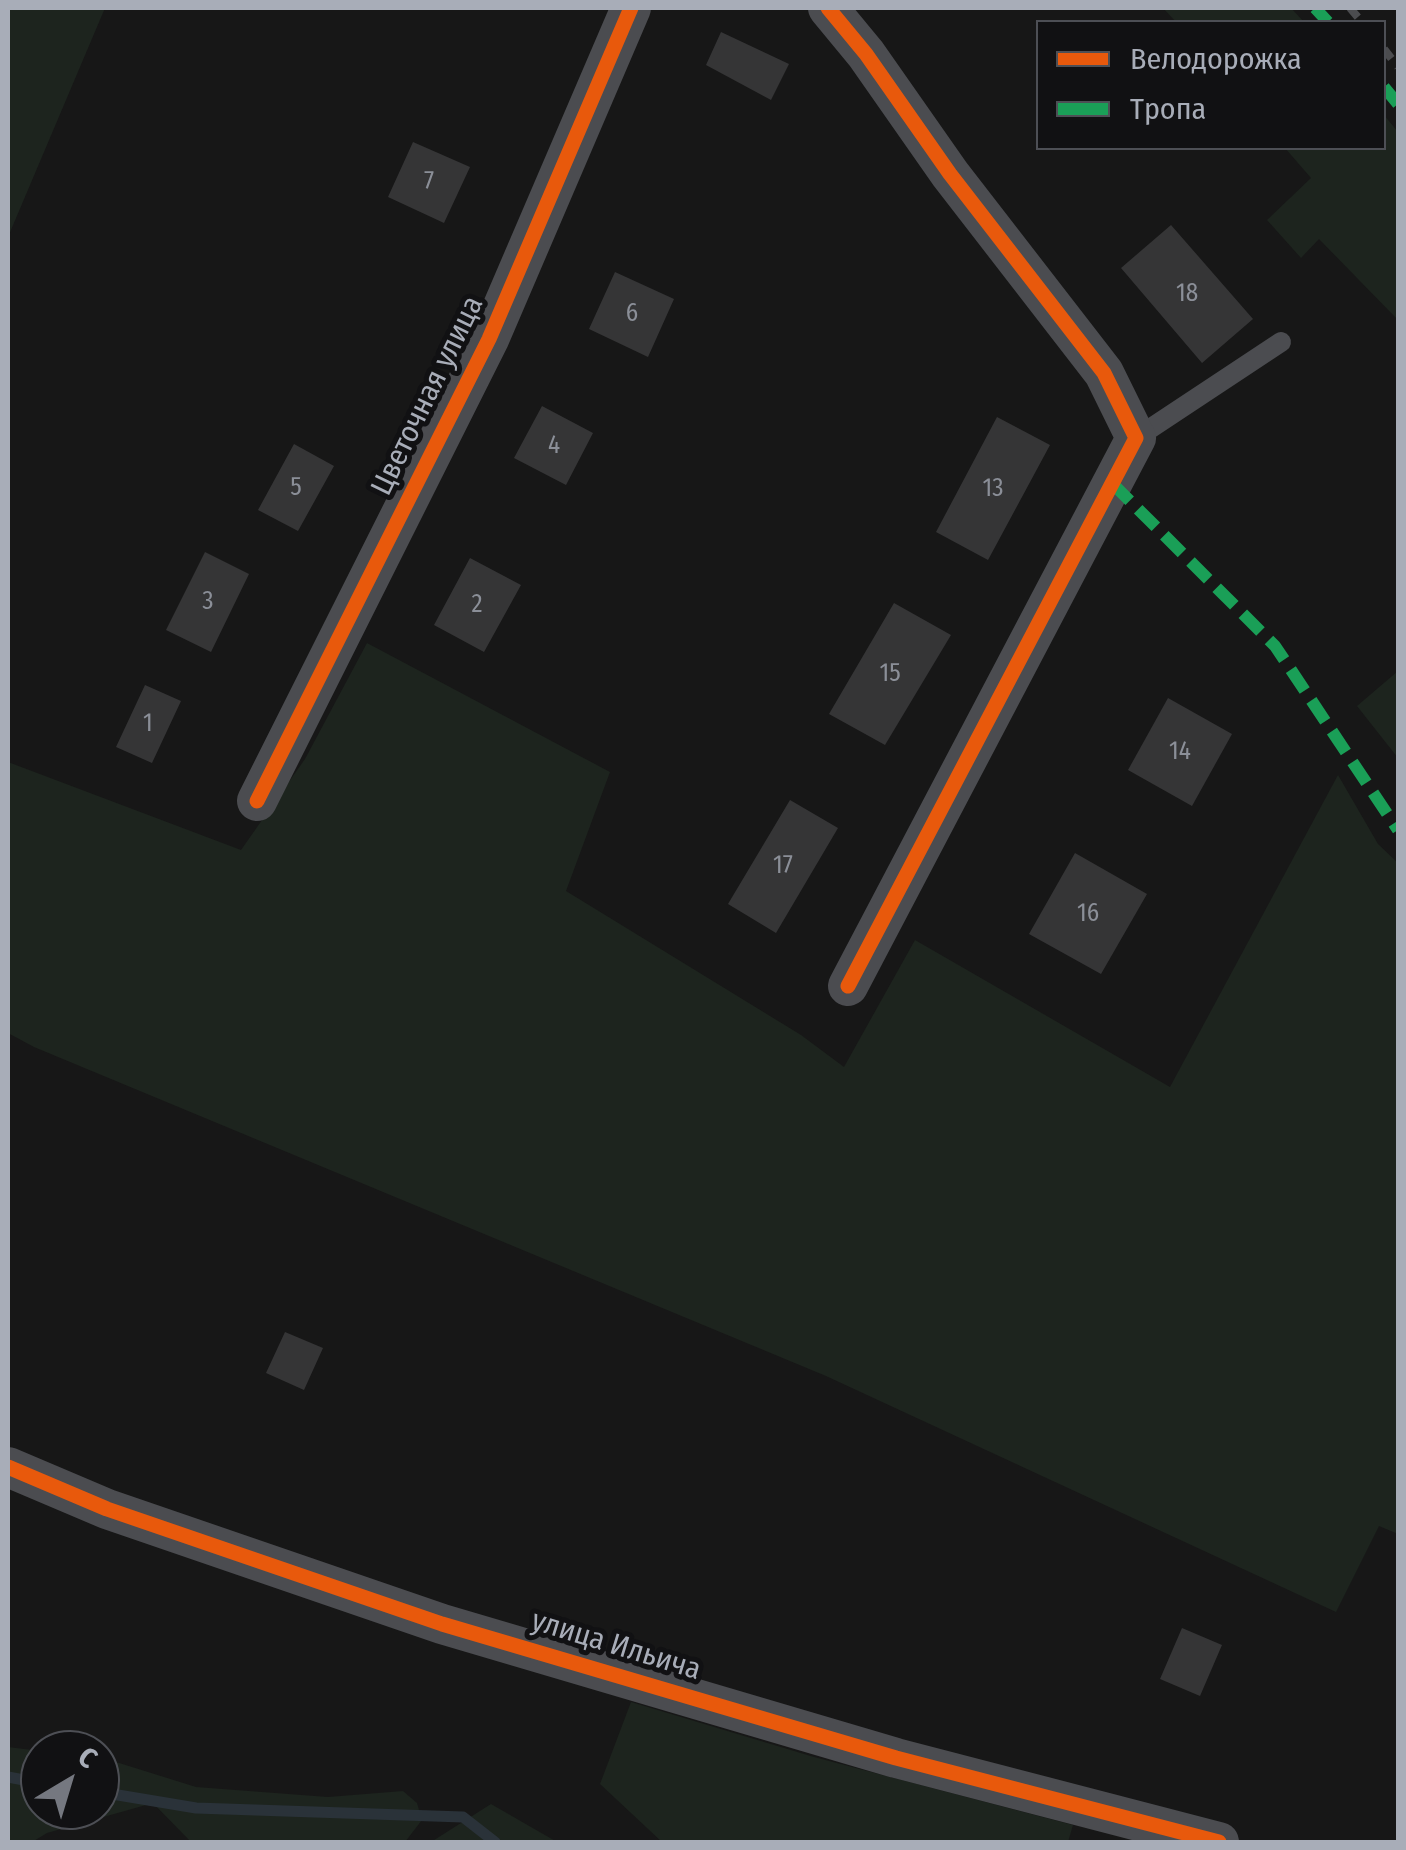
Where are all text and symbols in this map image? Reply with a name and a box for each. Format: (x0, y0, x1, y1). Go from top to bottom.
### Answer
legend (1036, 20, 1386, 150)
text: Велодорожка (1130, 41, 1302, 77)
text: Тропа (1130, 91, 1206, 127)
house number: 7 (424, 167, 434, 197)
house number: 18 (1176, 279, 1198, 309)
street label: Цветочная улица (364, 291, 492, 501)
house number: 6 (626, 299, 638, 329)
house number: 4 (548, 431, 560, 461)
house number: 5 (290, 473, 302, 503)
house number: 13 (982, 474, 1004, 504)
house number: 3 (202, 587, 214, 617)
house number: 2 (471, 590, 483, 620)
house number: 15 (879, 659, 901, 689)
house number: 1 (143, 709, 153, 739)
house number: 14 (1169, 737, 1191, 767)
house number: 17 (773, 851, 793, 881)
house number: 16 (1077, 899, 1099, 929)
street label: улица Ильича (527, 1603, 705, 1689)
north arrow (20, 1730, 120, 1830)
text: С (72, 1740, 103, 1775)

